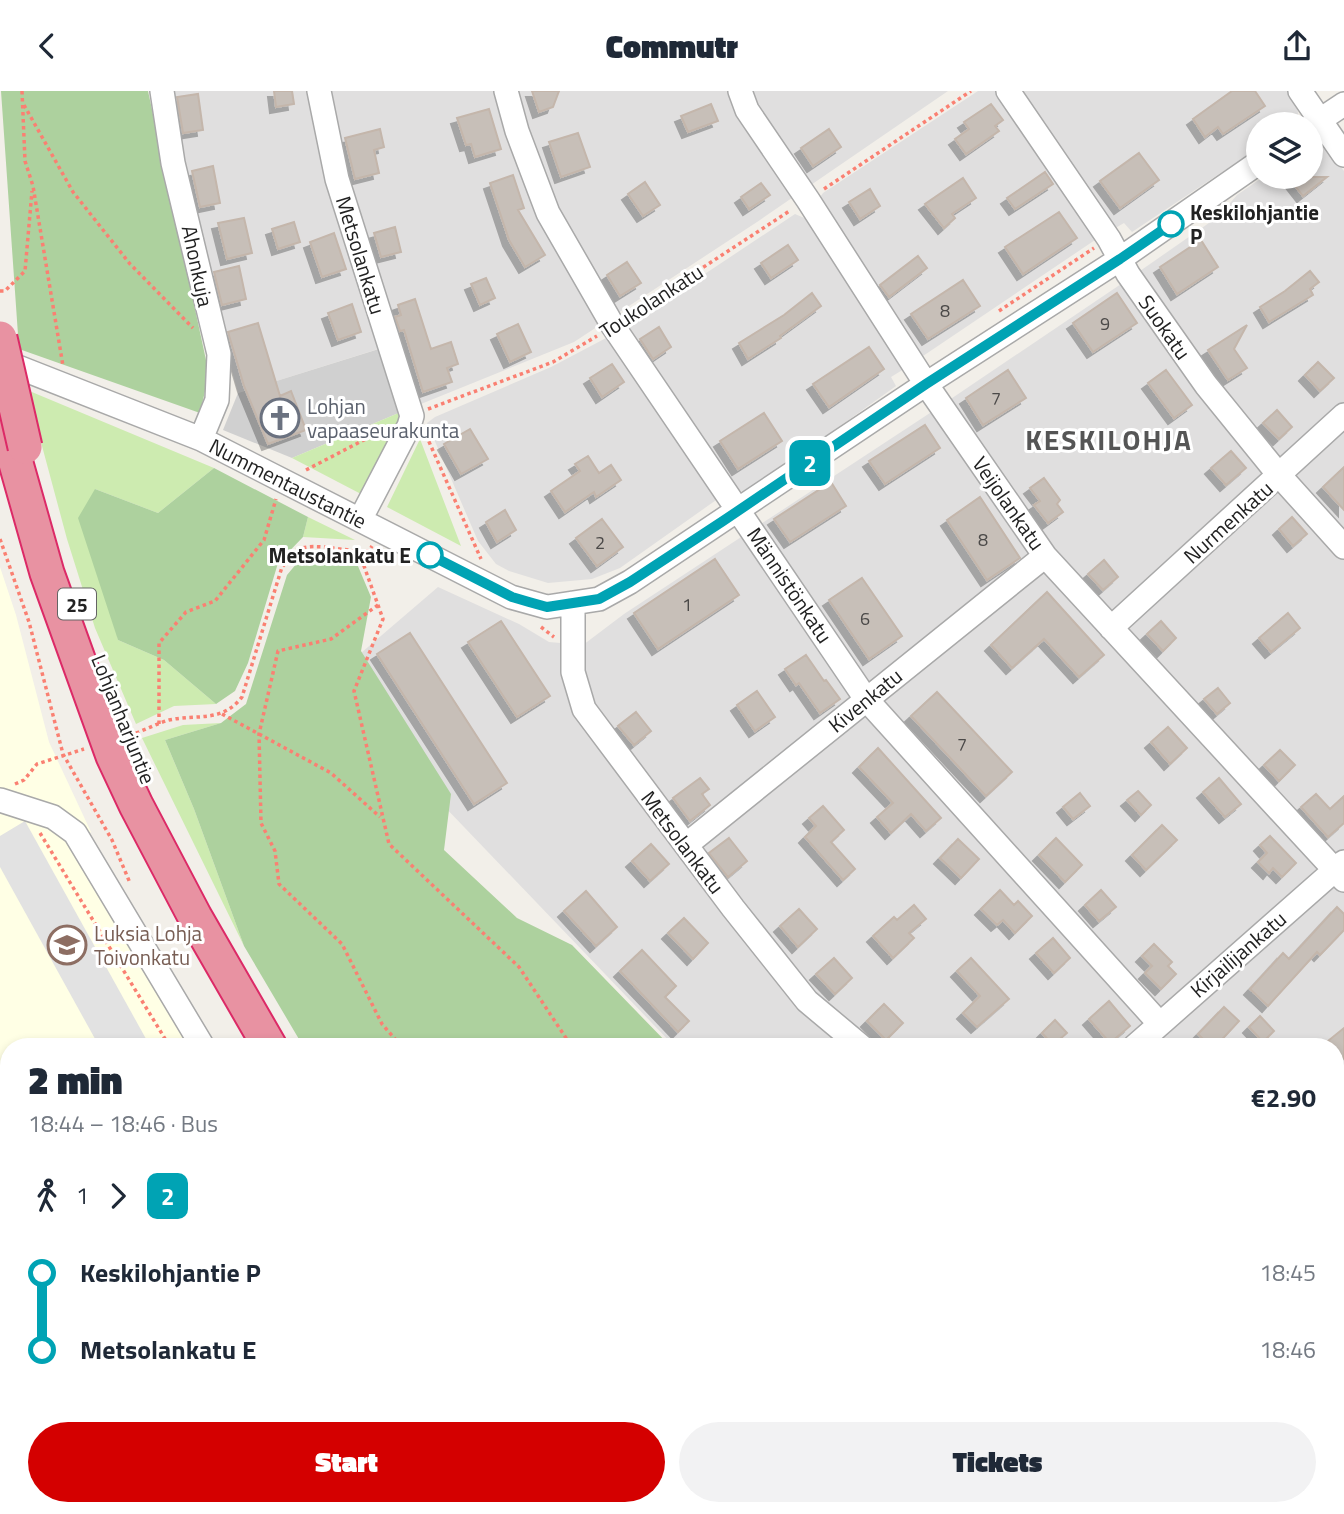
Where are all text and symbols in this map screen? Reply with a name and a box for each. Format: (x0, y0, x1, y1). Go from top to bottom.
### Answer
text: Commutr (606, 22, 738, 70)
icon: back (28, 27, 66, 65)
icon: share (1278, 27, 1316, 65)
map controls (1246, 112, 1323, 189)
button: layers (1246, 112, 1323, 189)
street label: Metsolankatu (328, 192, 394, 318)
place label: Keskilohjantie P (1190, 196, 1319, 252)
marker: Keskilohjantie P (1158, 211, 1184, 237)
street label: Ahonkuja (174, 222, 222, 310)
street label: Toukolankatu (593, 255, 709, 347)
street label: Suokatu (1131, 288, 1199, 366)
house number: 8 (940, 297, 950, 324)
house number: 9 (1100, 310, 1110, 337)
house number: 7 (991, 385, 1001, 412)
place label: Lohjan vapaaseurakunta (307, 390, 460, 446)
church icon: Lohjan vapaaseurakunta (259, 397, 301, 439)
district label: KESKILOHJA (1025, 418, 1193, 461)
street label: Nummentaustantie (204, 430, 372, 536)
line badge: 2 (787, 440, 833, 486)
text: 2 (803, 445, 817, 481)
street label: Veijolankatu (965, 450, 1053, 556)
street label: Nurmenkatu (1176, 473, 1280, 571)
street label: Männistönkatu (739, 521, 841, 649)
house number: 8 (978, 526, 988, 553)
house number: 2 (595, 529, 605, 556)
place label: Metsolankatu E (269, 539, 411, 571)
marker: Metsolankatu E (417, 542, 443, 568)
road number: 25 (58, 589, 96, 619)
house number: 1 (682, 591, 692, 618)
house number: 6 (860, 605, 870, 632)
street label: Lohjanharjuntie (83, 649, 165, 789)
street label: Kivenkatu (821, 660, 909, 740)
house number: 7 (957, 731, 967, 758)
street label: Metsolankatu (634, 784, 732, 900)
street label: Kirjailijankatu (1183, 903, 1293, 1005)
place label: Luksia Lohja Toivonkatu (94, 917, 203, 973)
school or university icon: Luksia Lohja Toivonkatu (46, 924, 88, 966)
text: 2 min (28, 1051, 122, 1109)
text: €2.90 (1251, 1078, 1316, 1117)
text: 18:44 – 18:46 · Bus (28, 1106, 218, 1141)
icon: walk (28, 1177, 66, 1215)
icon: forward (99, 1177, 137, 1215)
text: 1 (76, 1178, 89, 1213)
text: 2 (161, 1178, 174, 1214)
text: Keskilohjantie P (80, 1253, 261, 1292)
text: 18:45 (1259, 1255, 1316, 1290)
text: Metsolankatu E (80, 1330, 256, 1369)
text: 18:46 (1259, 1332, 1316, 1367)
button: Start (28, 1422, 665, 1502)
button: Tickets (679, 1422, 1316, 1502)

